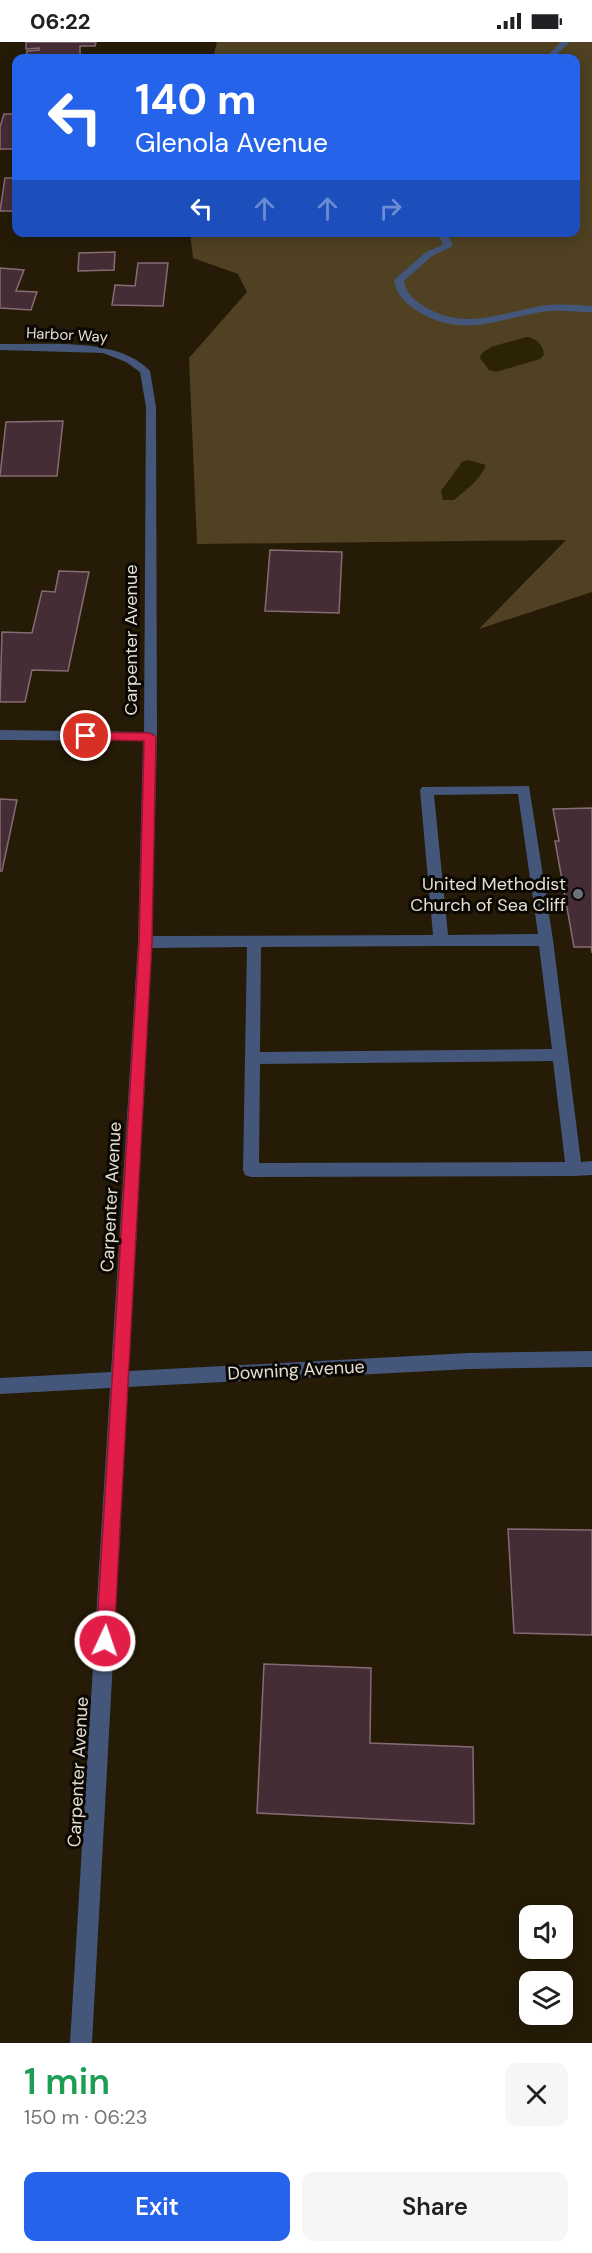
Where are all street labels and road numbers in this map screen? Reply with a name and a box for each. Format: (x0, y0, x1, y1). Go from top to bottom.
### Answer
street label: Harbor Way (26, 323, 109, 347)
street label: Carpenter Avenue (119, 565, 143, 715)
street label: Carpenter Avenue (95, 1121, 127, 1273)
street label: Downing Avenue (227, 1354, 365, 1386)
street label: Carpenter Avenue (62, 1696, 94, 1848)

